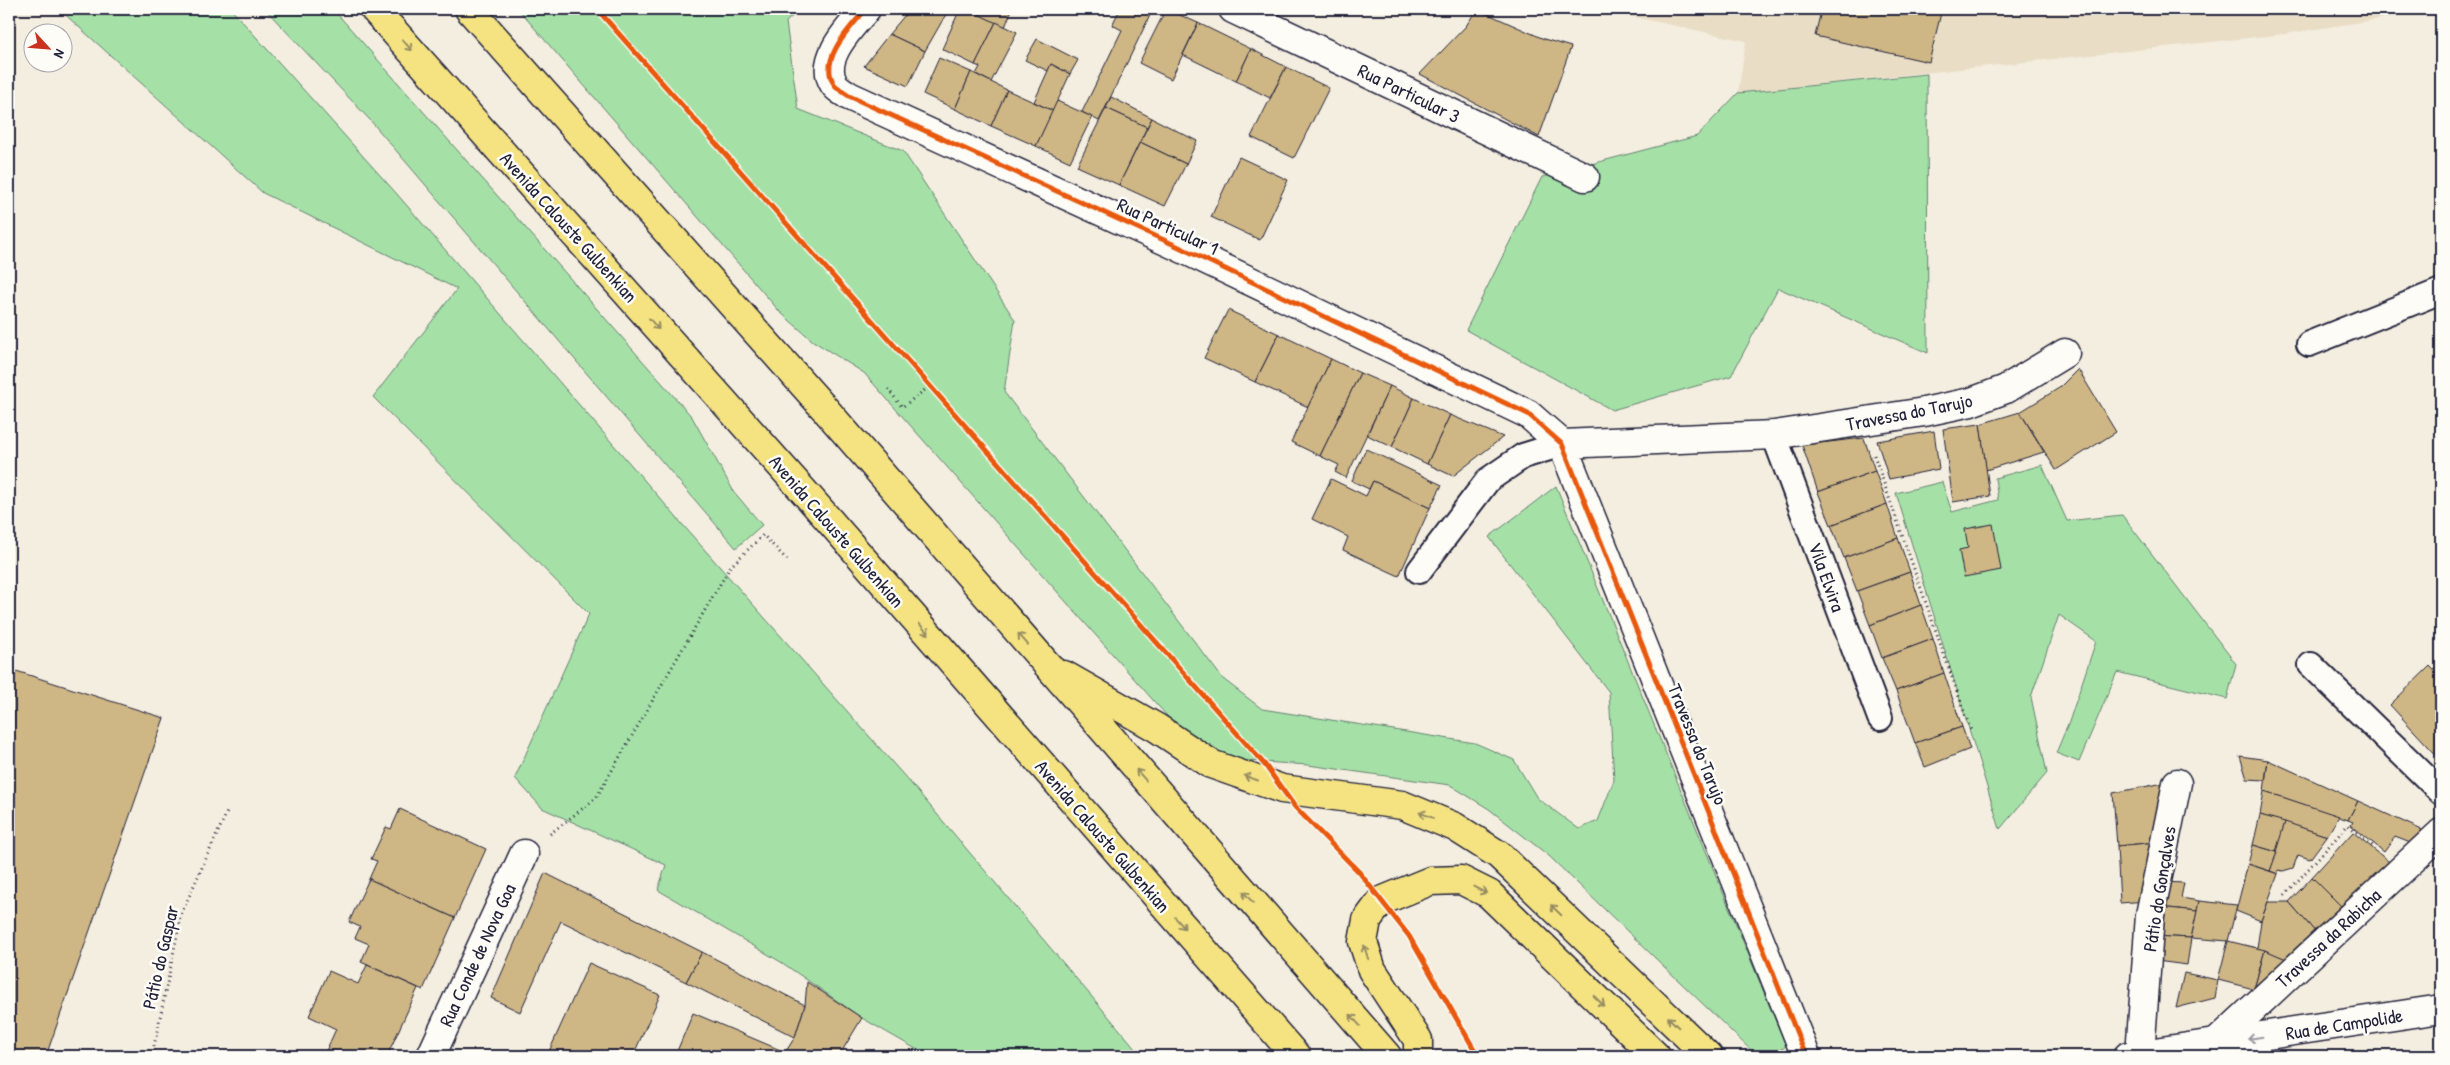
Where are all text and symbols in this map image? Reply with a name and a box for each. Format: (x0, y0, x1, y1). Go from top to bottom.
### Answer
north arrow (22, 22, 72, 72)
one-way arrow (401, 39, 413, 52)
text: N (50, 46, 70, 62)
street label: Rua Particular 3 (1354, 57, 1464, 129)
street label: Avenida Calouste Gulbenkian (494, 146, 644, 308)
street label: Rua Particular 1 (1113, 191, 1223, 261)
one-way arrow (648, 317, 660, 330)
street label: Travessa do Tarujo (1844, 387, 1975, 437)
street label: Avenida Calouste Gulbenkian (763, 449, 911, 613)
street label: Vila Elvira (1802, 539, 1852, 616)
one-way arrow (918, 623, 929, 636)
one-way arrow (1018, 633, 1029, 646)
street label: Travessa do Tarujo (1662, 680, 1734, 809)
street label: Avenida Calouste Gulbenkian (1029, 754, 1177, 918)
one-way arrow (1135, 768, 1147, 781)
one-way arrow (1243, 773, 1259, 782)
one-way arrow (1419, 810, 1434, 819)
street label: Pátio do Gonçalves (2136, 824, 2182, 954)
street label: Rua Conde de Nova Goa (433, 879, 522, 1031)
street label: Travessa da Rabicha (2270, 882, 2387, 994)
one-way arrow (1473, 885, 1488, 895)
one-way arrow (1243, 891, 1254, 904)
street label: Pátio do Gaspar (135, 902, 185, 1011)
one-way arrow (1550, 903, 1562, 916)
one-way arrow (1174, 917, 1186, 930)
one-way arrow (1361, 944, 1371, 960)
one-way arrow (1592, 994, 1604, 1006)
street label: Rua de Campolide (2284, 1002, 2405, 1046)
one-way arrow (1349, 1013, 1361, 1026)
one-way arrow (1667, 1016, 1679, 1028)
one-way arrow (2247, 1033, 2263, 1043)

